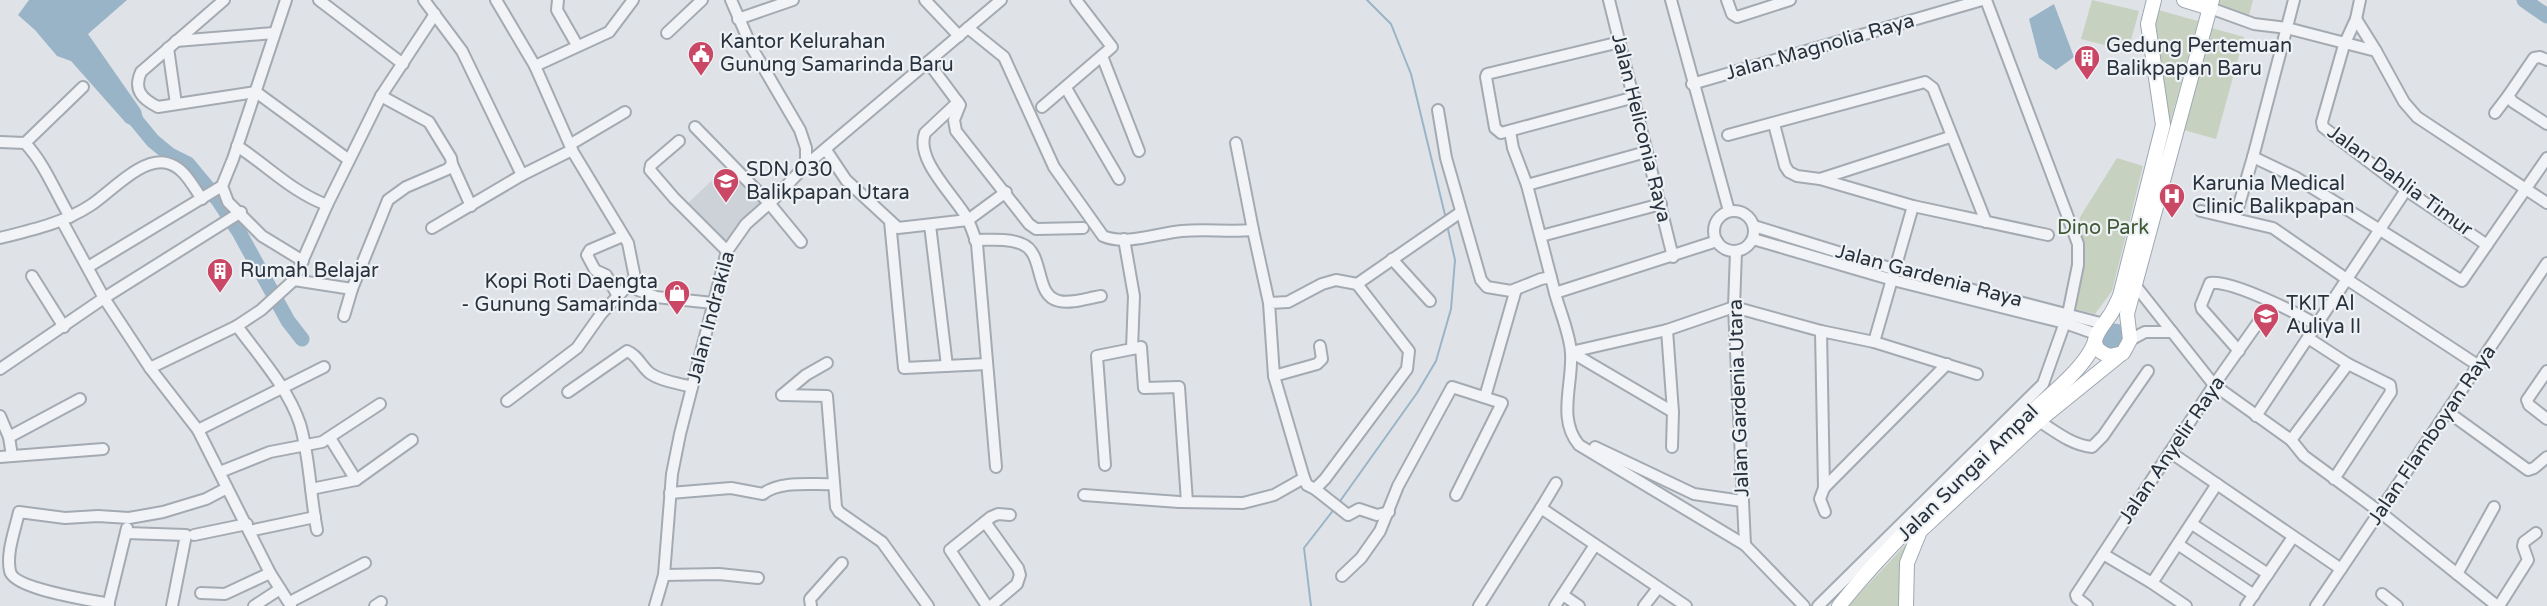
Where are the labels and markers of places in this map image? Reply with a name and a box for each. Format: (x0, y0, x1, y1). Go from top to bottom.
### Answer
place label: Kantor Kelurahan Gunung Samarinda Baru (720, 30, 954, 77)
place label: Gedung Pertemuan Balikpapan Baru (2106, 34, 2292, 81)
public building icon: Kantor Kelurahan Gunung Samarinda Baru (686, 39, 716, 77)
building icon: Gedung Pertemuan Balikpapan Baru (2072, 43, 2102, 81)
place label: SDN 030 Balikpapan Utara (746, 158, 910, 205)
school or university icon: SDN 030 Balikpapan Utara (711, 166, 741, 204)
place label: Karunia Medical Clinic Balikpapan (2192, 172, 2355, 219)
hospital icon: Karunia Medical Clinic Balikpapan (2157, 181, 2187, 219)
building icon: Rumah Belajar (205, 256, 235, 294)
place label: Rumah Belajar (240, 259, 379, 283)
place label: Kopi Roti Daengta - Gunung Samarinda (461, 270, 658, 317)
shop icon: Kopi Roti Daengta - Gunung Samarinda (662, 278, 692, 316)
place label: TKIT Al Auliya II (2286, 292, 2361, 339)
school or university icon: TKIT Al Auliya II (2251, 301, 2281, 339)

